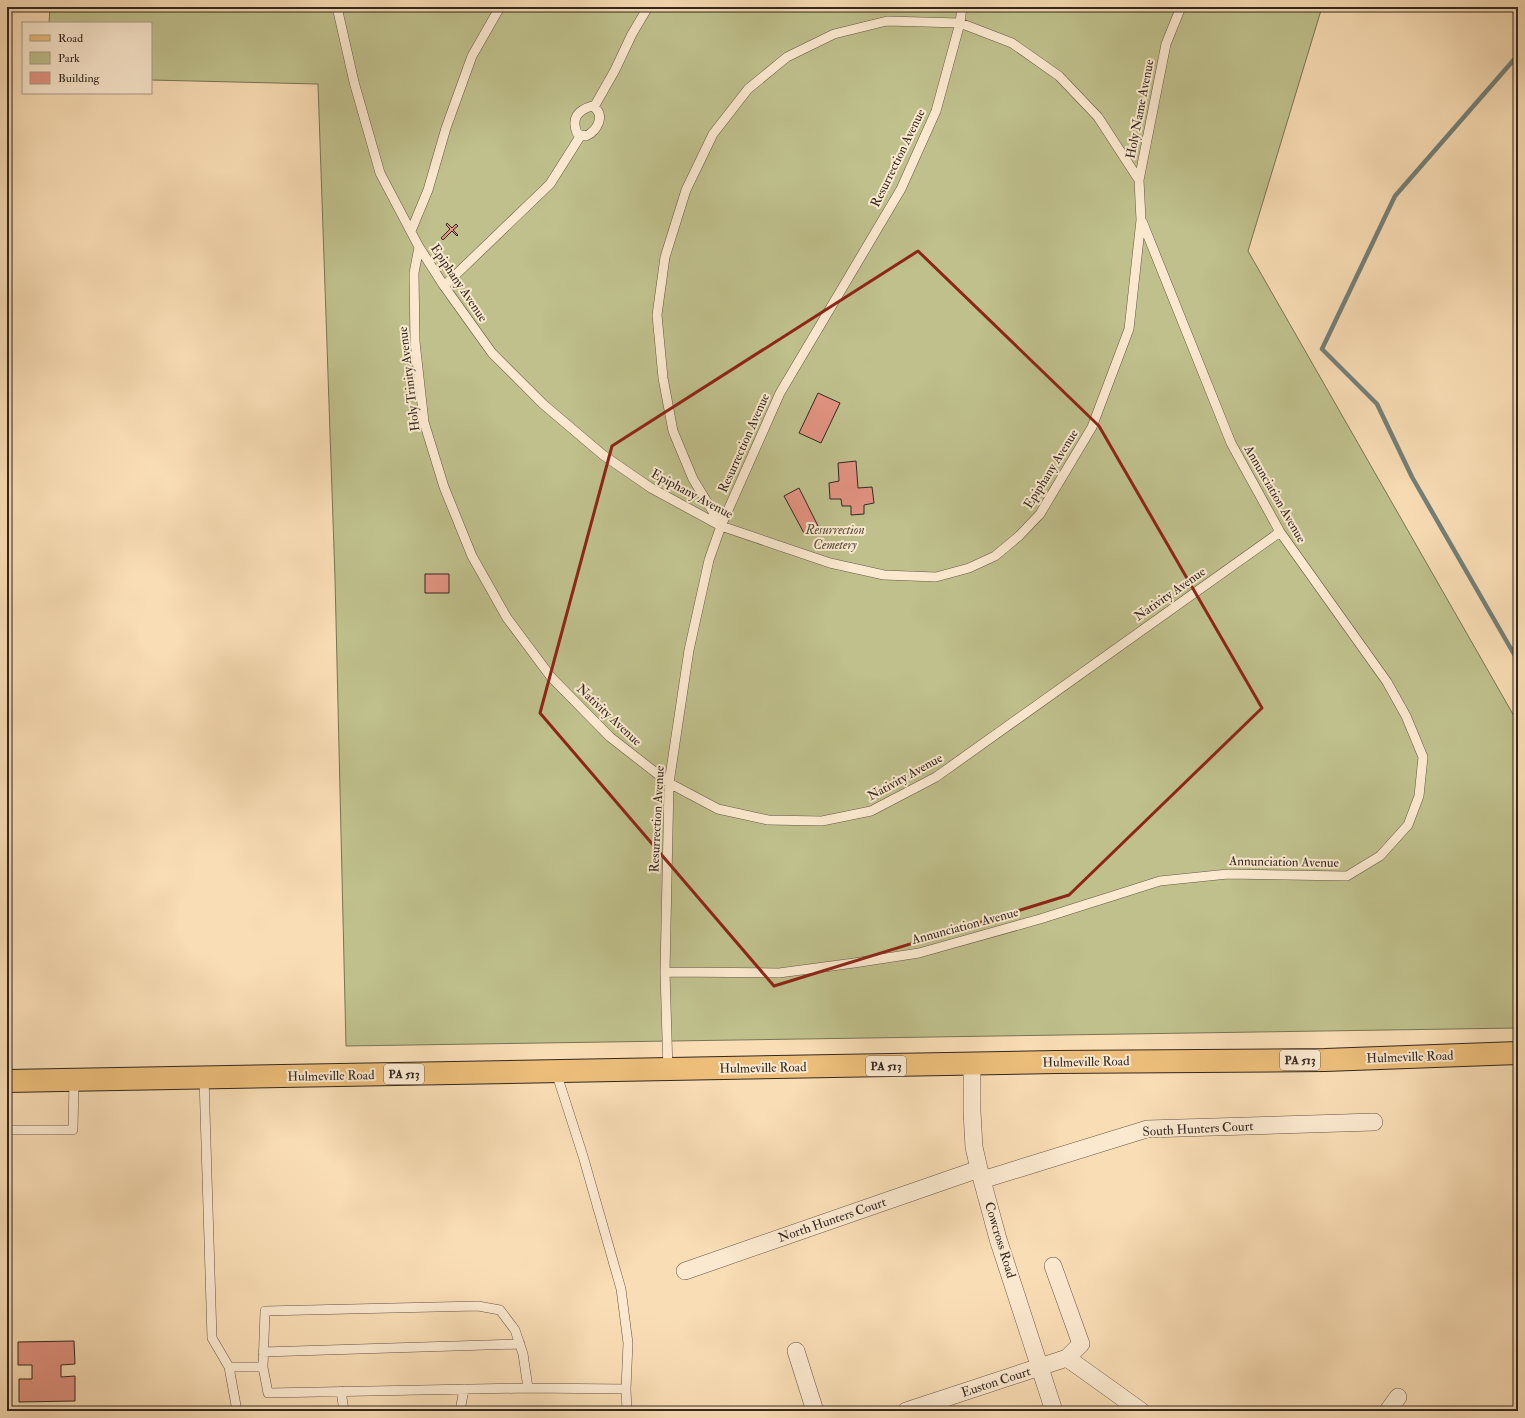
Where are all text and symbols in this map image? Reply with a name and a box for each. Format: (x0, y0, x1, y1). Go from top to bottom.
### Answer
legend (22, 22, 152, 94)
text: Road (58, 31, 83, 46)
text: Park (58, 51, 80, 66)
street label: Holy Name Avenue (1123, 57, 1159, 160)
text: Building (58, 71, 101, 86)
street label: Resurrection Avenue (867, 106, 929, 210)
street label: Epiphany Avenue (426, 241, 491, 326)
street label: Holy Trinity Avenue (395, 325, 424, 432)
street label: Resurrection Avenue (715, 390, 773, 495)
street label: Epiphany Avenue (1020, 426, 1083, 512)
street label: Annunciation Avenue (1240, 442, 1310, 546)
street label: Epiphany Avenue (648, 466, 736, 523)
park label: Resurrection Cemetery (804, 522, 865, 553)
street label: Nativity Avenue (1131, 563, 1210, 625)
street label: Nativity Avenue (572, 681, 645, 750)
street label: Nativity Avenue (865, 749, 946, 805)
street label: Resurrection Avenue (646, 765, 668, 873)
street label: Annunciation Avenue (1228, 853, 1340, 871)
street label: Annunciation Avenue (909, 904, 1021, 948)
street label: Hulmeville Road (1366, 1047, 1454, 1067)
road number: PA 513 (1280, 1050, 1320, 1070)
street label: Hulmeville Road (1042, 1053, 1130, 1071)
road number: PA 513 (866, 1056, 906, 1076)
street label: Hulmeville Road (719, 1059, 807, 1077)
road number: PA 513 (384, 1064, 424, 1084)
street label: Hulmeville Road (287, 1067, 375, 1085)
street label: South Hunters Court (1142, 1118, 1254, 1140)
street label: North Hunters Court (776, 1194, 888, 1246)
street label: Cowcross Road (981, 1200, 1019, 1281)
street label: Euston Court (959, 1363, 1033, 1401)

